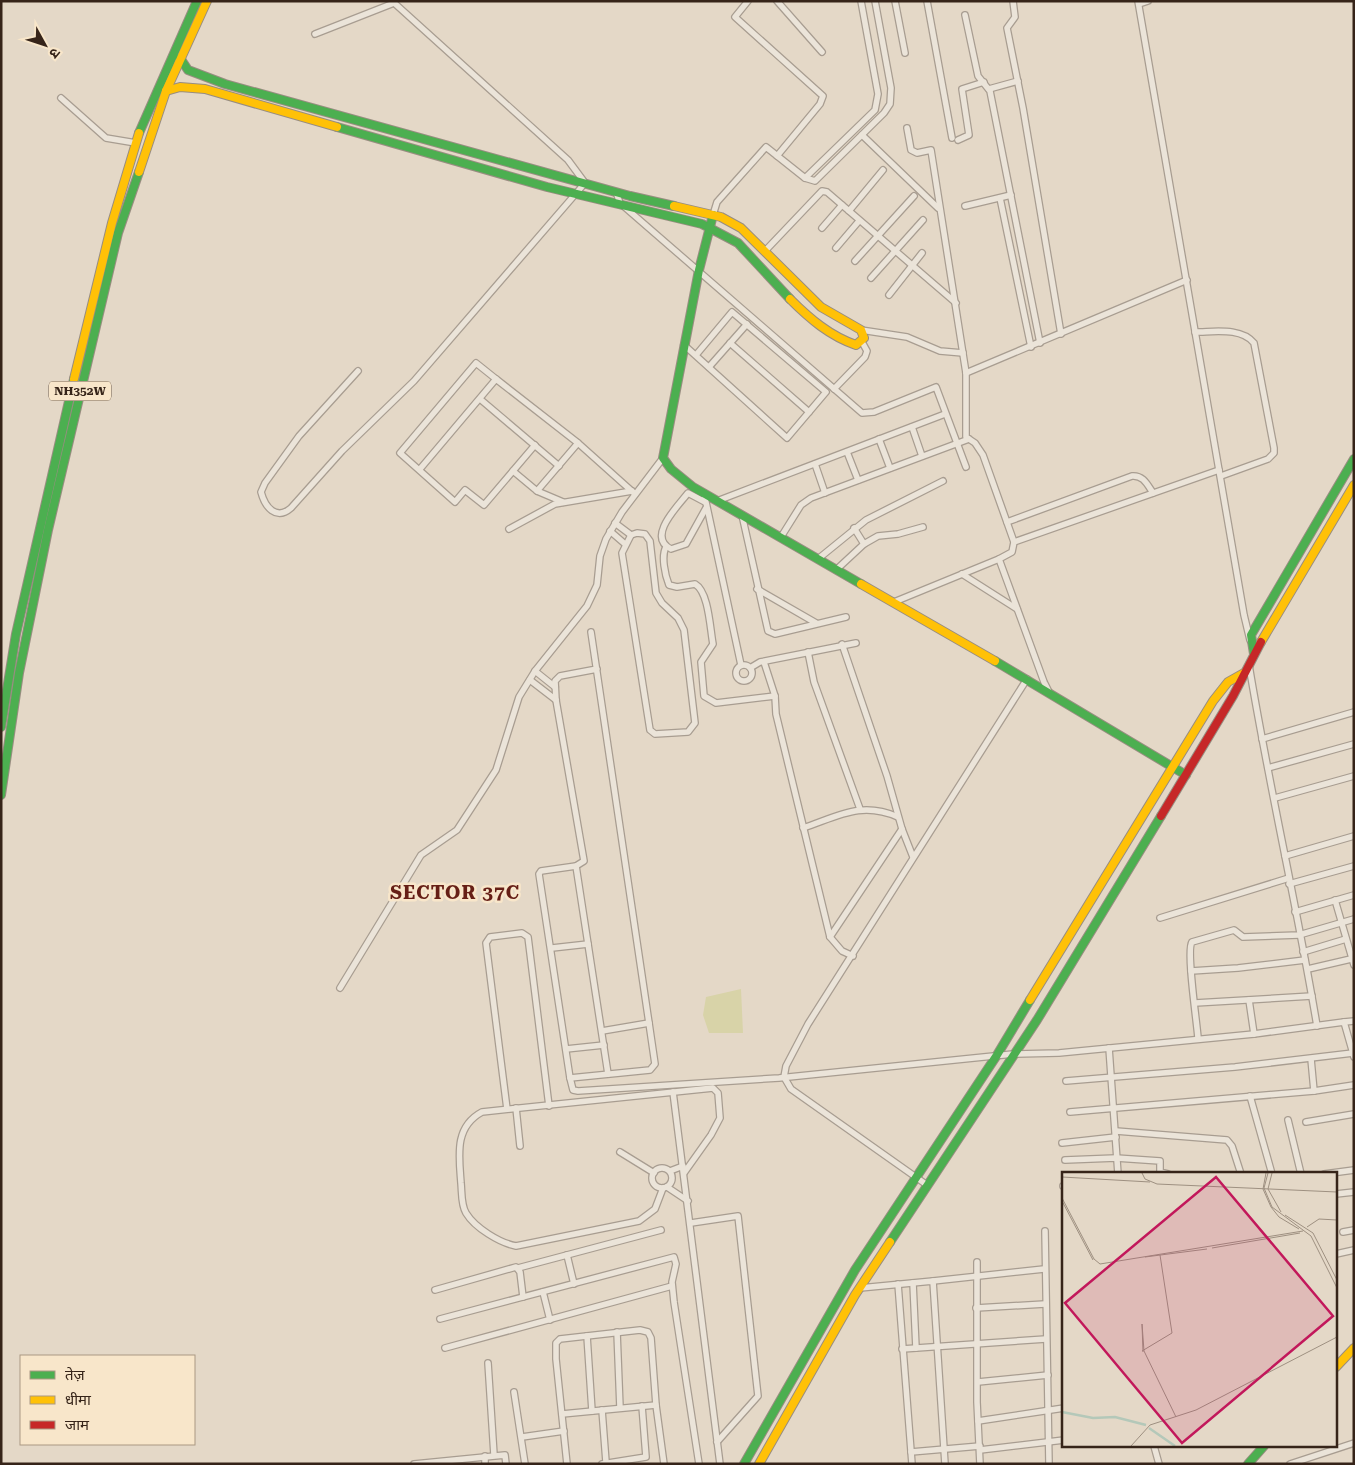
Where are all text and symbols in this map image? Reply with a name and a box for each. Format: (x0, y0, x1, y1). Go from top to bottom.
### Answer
north arrow (20, 20, 70, 70)
text: उ (46, 45, 64, 62)
road number: NH352W (49, 382, 111, 401)
district label: SECTOR 37C (390, 881, 520, 904)
inset map (1062, 1172, 1338, 1448)
legend (20, 1355, 195, 1445)
text: तेज़ (65, 1366, 86, 1384)
text: धीमा (65, 1391, 92, 1409)
text: जाम (65, 1416, 90, 1434)

